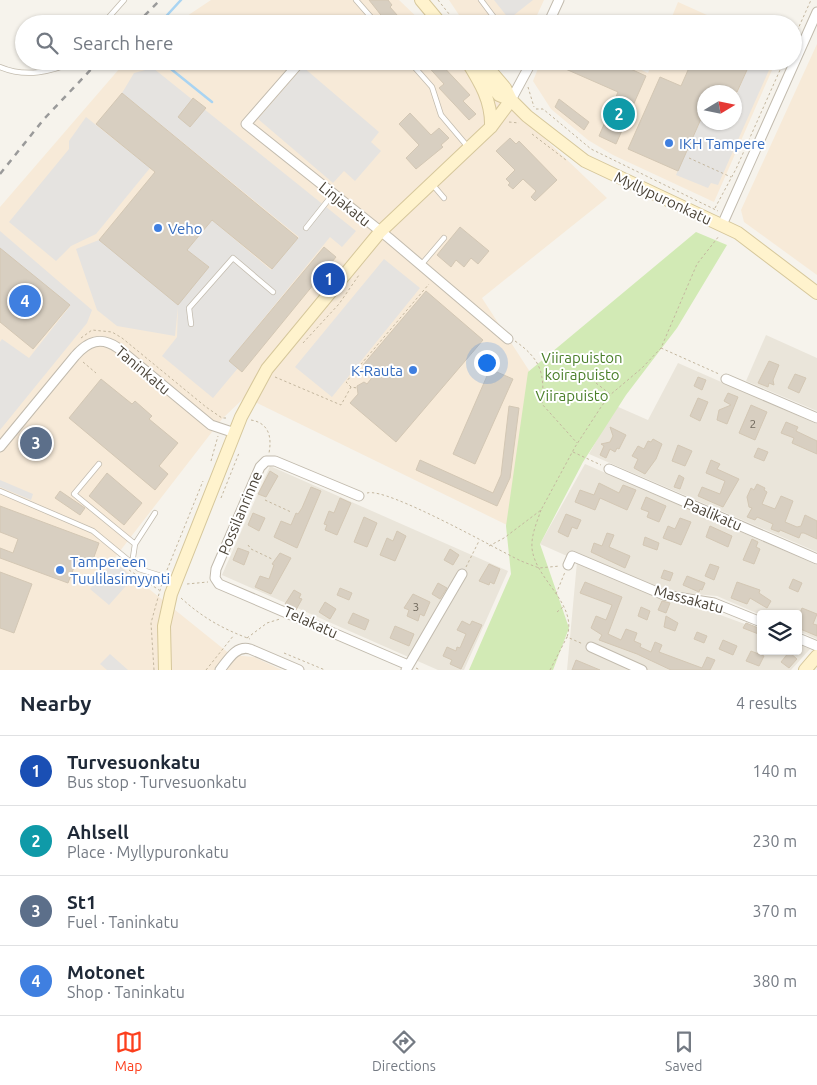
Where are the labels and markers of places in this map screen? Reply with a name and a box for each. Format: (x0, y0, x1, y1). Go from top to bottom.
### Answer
pin: 2 (603, 95, 635, 133)
place label: IKH Tampere (679, 135, 765, 152)
marker: IKH Tampere (663, 137, 675, 149)
place label: Veho (168, 220, 203, 237)
marker: Veho (152, 222, 164, 234)
pin: 1 (313, 260, 345, 298)
pin: 4 (9, 282, 41, 320)
place label: K-Rauta (351, 362, 403, 379)
marker: K-Rauta (407, 364, 419, 376)
pin: 3 (20, 424, 52, 462)
place label: Tampereen Tuulilasimyynti (70, 553, 170, 587)
marker: Tampereen Tuulilasimyynti (54, 564, 66, 576)

